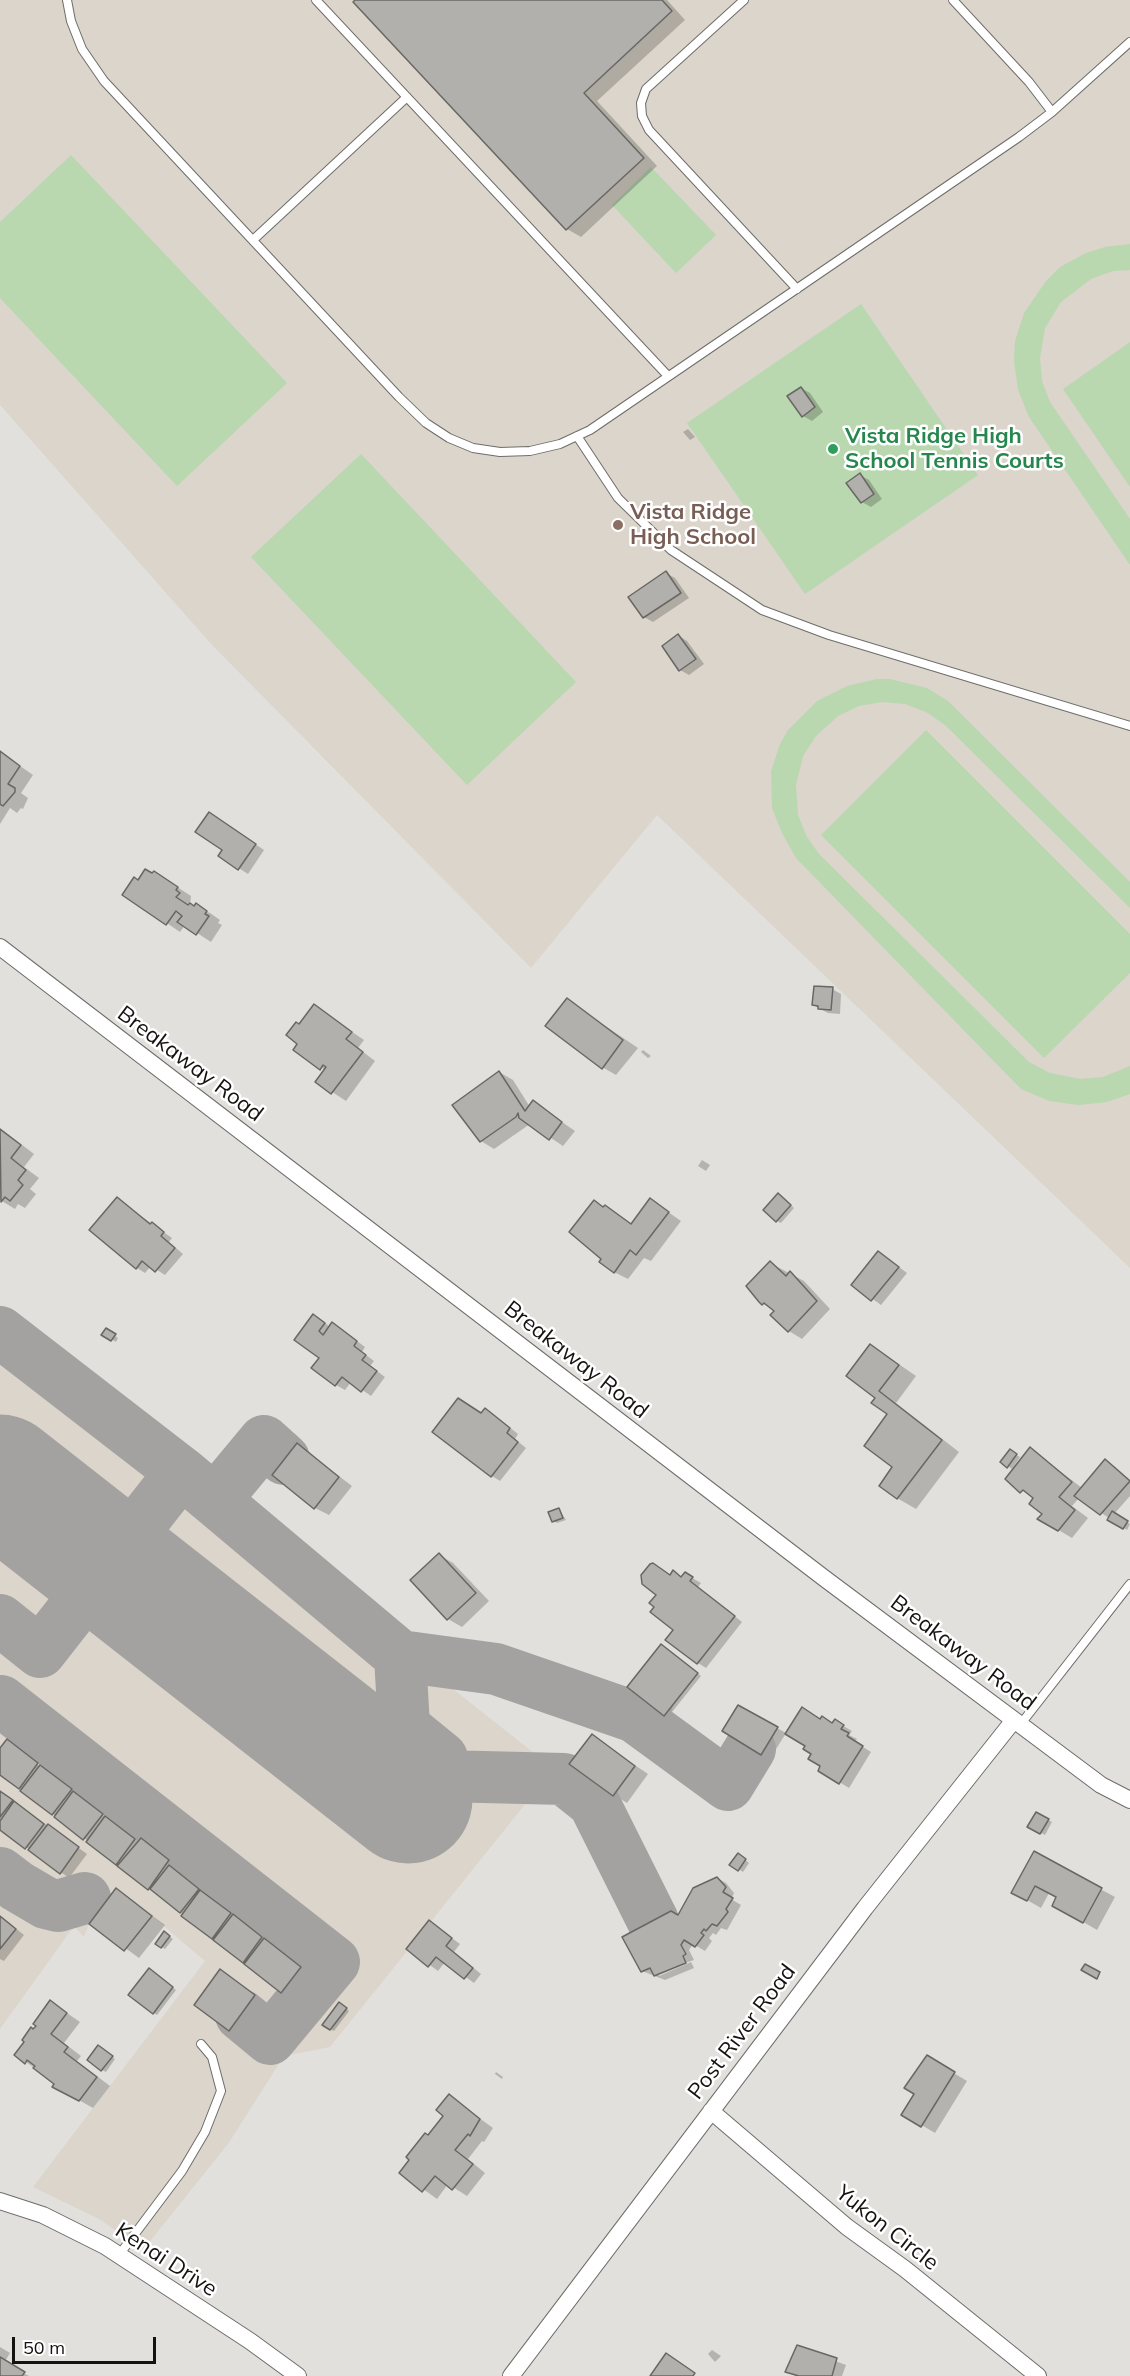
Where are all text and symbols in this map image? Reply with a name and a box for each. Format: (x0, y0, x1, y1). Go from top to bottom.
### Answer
place label: Vista Ridge High School Tennis Courts (845, 423, 1064, 475)
marker: Vista Ridge High School Tennis Courts (826, 442, 840, 456)
place label: Vista Ridge High School (630, 499, 756, 550)
marker: Vista Ridge High School (611, 518, 625, 532)
street label: Breakaway Road (112, 1001, 268, 1127)
street label: Breakaway Road (499, 1296, 653, 1424)
street label: Breakaway Road (885, 1590, 1041, 1716)
street label: Post River Road (683, 1959, 801, 2105)
street label: Yukon Circle (830, 2180, 944, 2276)
street label: Kenai Drive (110, 2217, 222, 2303)
scale bar (15, 2325, 159, 2363)
text: 50 m (23, 2336, 65, 2359)

